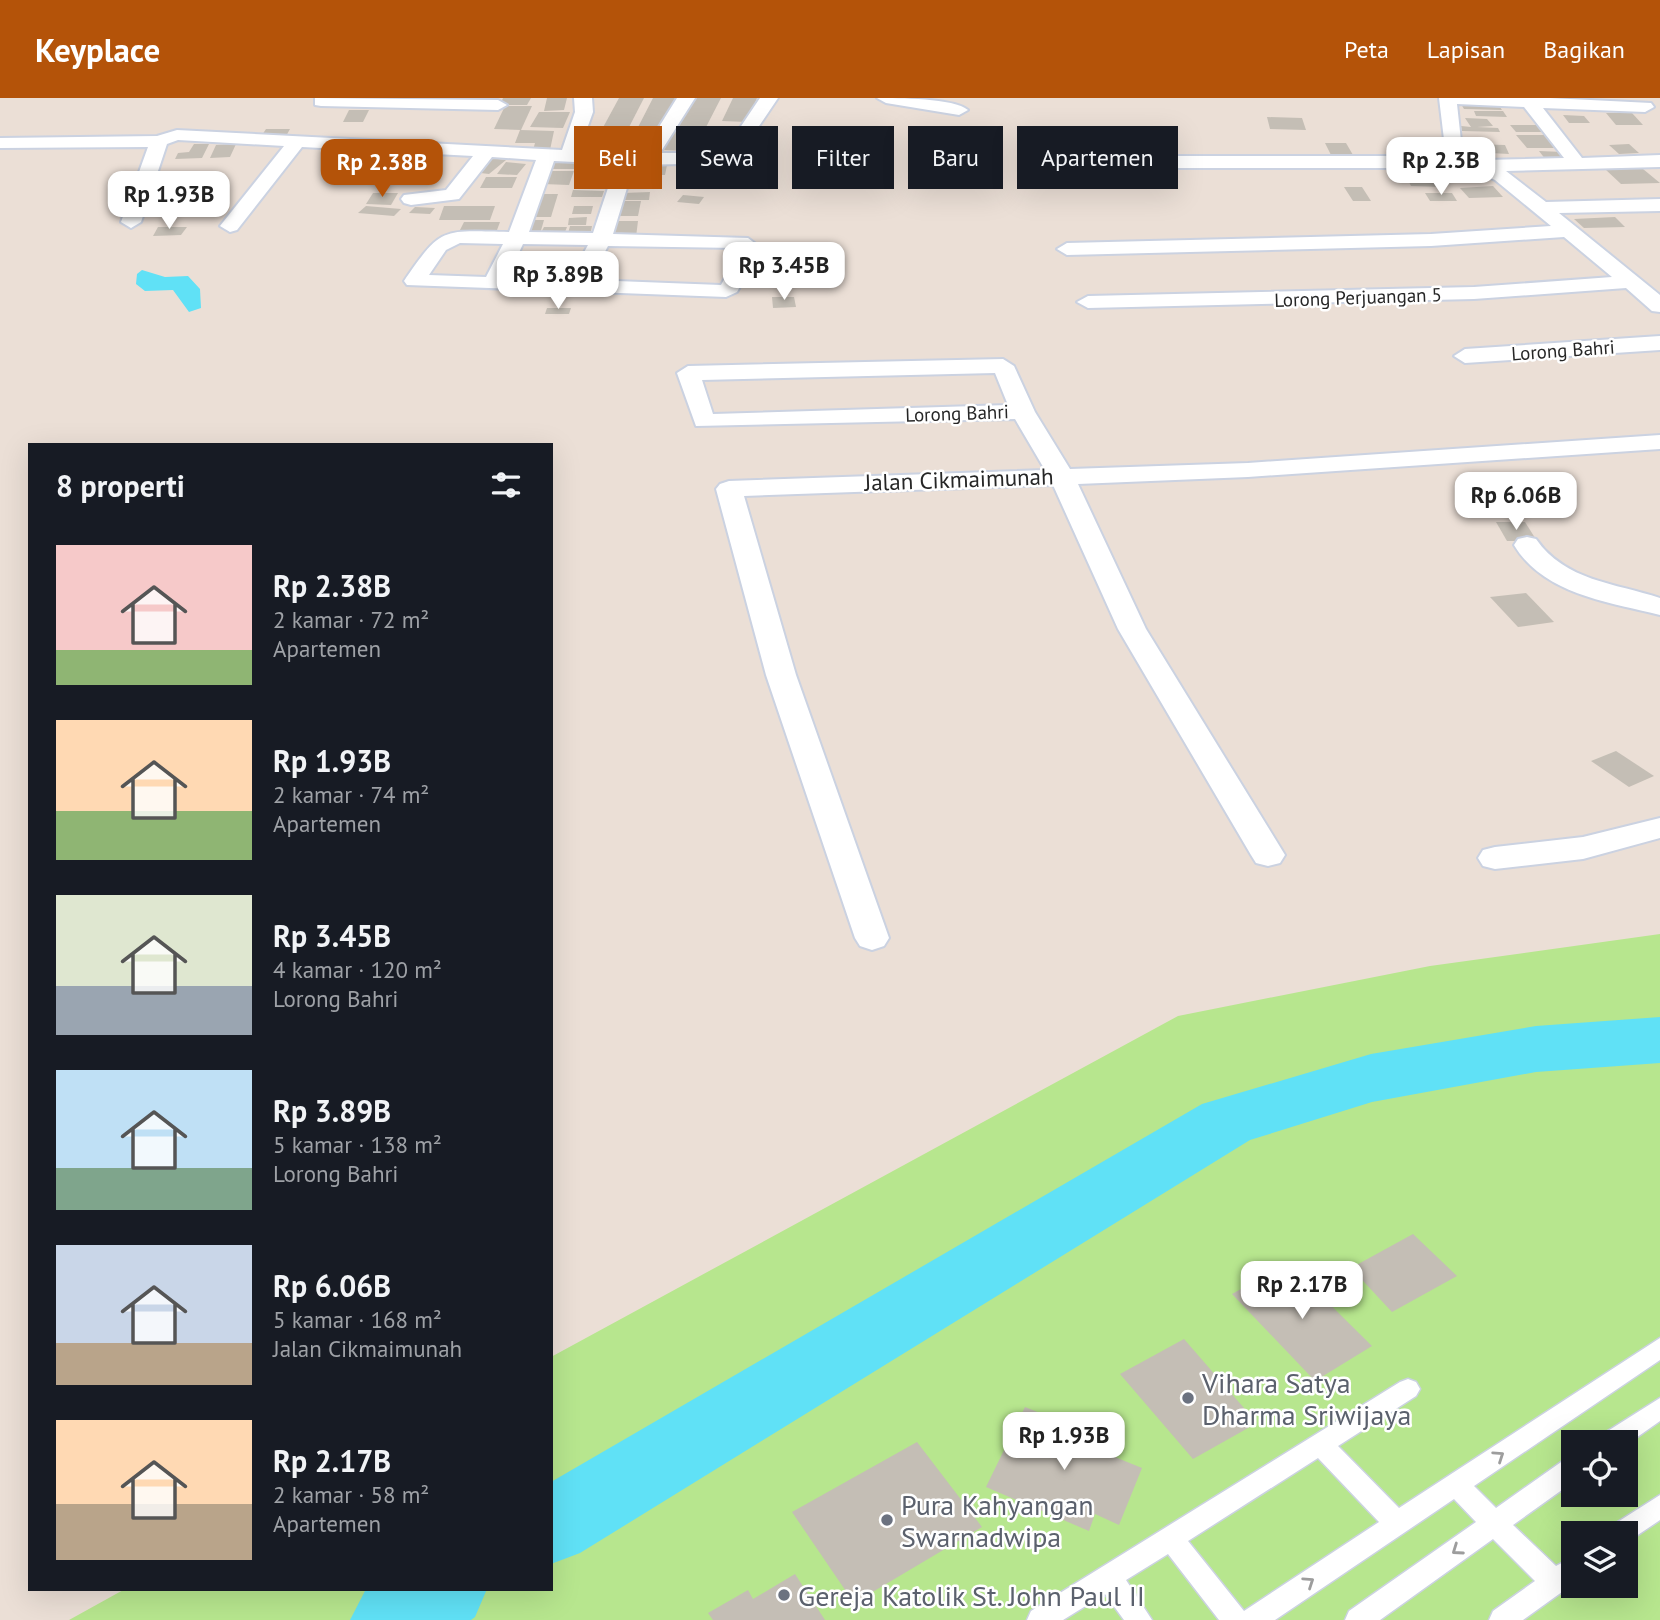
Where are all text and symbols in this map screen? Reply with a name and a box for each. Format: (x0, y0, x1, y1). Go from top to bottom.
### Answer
text: Keyplace (35, 28, 160, 71)
text: Peta (1344, 34, 1389, 65)
text: Lapisan (1427, 34, 1505, 65)
text: Bagikan (1543, 34, 1625, 65)
chip: Beli (574, 126, 662, 189)
chip: Sewa (676, 126, 778, 189)
chip: Filter (792, 126, 894, 189)
chip: Baru (908, 126, 1003, 189)
chip: Apartemen (1017, 126, 1178, 189)
pin: Rp 2.3B (1376, 138, 1506, 197)
pin: Rp 2.38B (310, 140, 454, 199)
text: Rp 2.3B (1402, 145, 1480, 174)
text: Rp 2.38B (337, 147, 427, 176)
pin: Rp 1.93B (97, 172, 241, 231)
text: Rp 1.93B (124, 179, 214, 208)
pin: Rp 3.45B (712, 242, 856, 302)
text: Rp 3.45B (739, 250, 829, 279)
pin: Rp 3.89B (486, 252, 630, 311)
text: Rp 3.89B (513, 259, 603, 288)
street label: Lorong Perjuangan 5 (1274, 282, 1442, 312)
street label: Lorong Bahri (1510, 334, 1616, 366)
street label: Lorong Bahri (905, 399, 1009, 427)
street label: Jalan Cikmaimunah (863, 461, 1054, 497)
text: 8 properti (56, 466, 185, 505)
icon: filters (487, 466, 525, 504)
pin: Rp 6.06B (1444, 472, 1588, 532)
text: Rp 6.06B (1471, 480, 1561, 509)
text: Rp 2.38B (273, 566, 391, 605)
icon: home (112, 573, 196, 657)
text: 2 kamar · 72 m² (273, 605, 429, 634)
text: Apartemen (273, 634, 381, 663)
text: Rp 1.93B (273, 741, 391, 780)
icon: home (112, 748, 196, 832)
text: 2 kamar · 74 m² (273, 780, 429, 809)
text: Apartemen (273, 809, 381, 838)
text: Rp 3.45B (273, 916, 391, 955)
icon: home (112, 923, 196, 1007)
text: 4 kamar · 120 m² (273, 955, 442, 984)
text: Lorong Bahri (273, 984, 399, 1013)
text: Rp 3.89B (273, 1091, 391, 1130)
icon: home (112, 1098, 196, 1182)
text: 5 kamar · 138 m² (273, 1130, 442, 1159)
text: Lorong Bahri (273, 1159, 399, 1188)
pin: Rp 2.17B (1230, 1262, 1374, 1321)
text: Rp 6.06B (273, 1266, 391, 1305)
text: Rp 2.17B (1257, 1269, 1347, 1298)
icon: home (112, 1273, 196, 1357)
text: 5 kamar · 168 m² (273, 1305, 442, 1334)
text: Jalan Cikmaimunah (273, 1334, 462, 1363)
place label: Vihara Satya Dharma Sriwijaya (1201, 1364, 1411, 1433)
marker: Vihara Satya Dharma Sriwijaya (1180, 1390, 1196, 1406)
pin: Rp 1.93B (992, 1412, 1136, 1472)
text: Rp 1.93B (1019, 1420, 1109, 1449)
map controls (1561, 1430, 1638, 1598)
button: locate (1561, 1430, 1638, 1507)
text: Rp 2.17B (273, 1441, 391, 1480)
icon: home (112, 1448, 196, 1532)
one-way arrow (1491, 1451, 1504, 1464)
text: 2 kamar · 58 m² (273, 1480, 429, 1509)
place label: Pura Kahyangan Swarnadwipa (901, 1486, 1094, 1555)
text: Apartemen (273, 1509, 381, 1538)
marker: Pura Kahyangan Swarnadwipa (879, 1512, 895, 1528)
button: layers (1561, 1521, 1638, 1598)
one-way arrow (1452, 1542, 1465, 1554)
place label: Gereja Katolik St. John Paul II (798, 1577, 1145, 1614)
one-way arrow (1302, 1577, 1315, 1590)
marker: Gereja Katolik St. John Paul II (776, 1587, 792, 1603)

